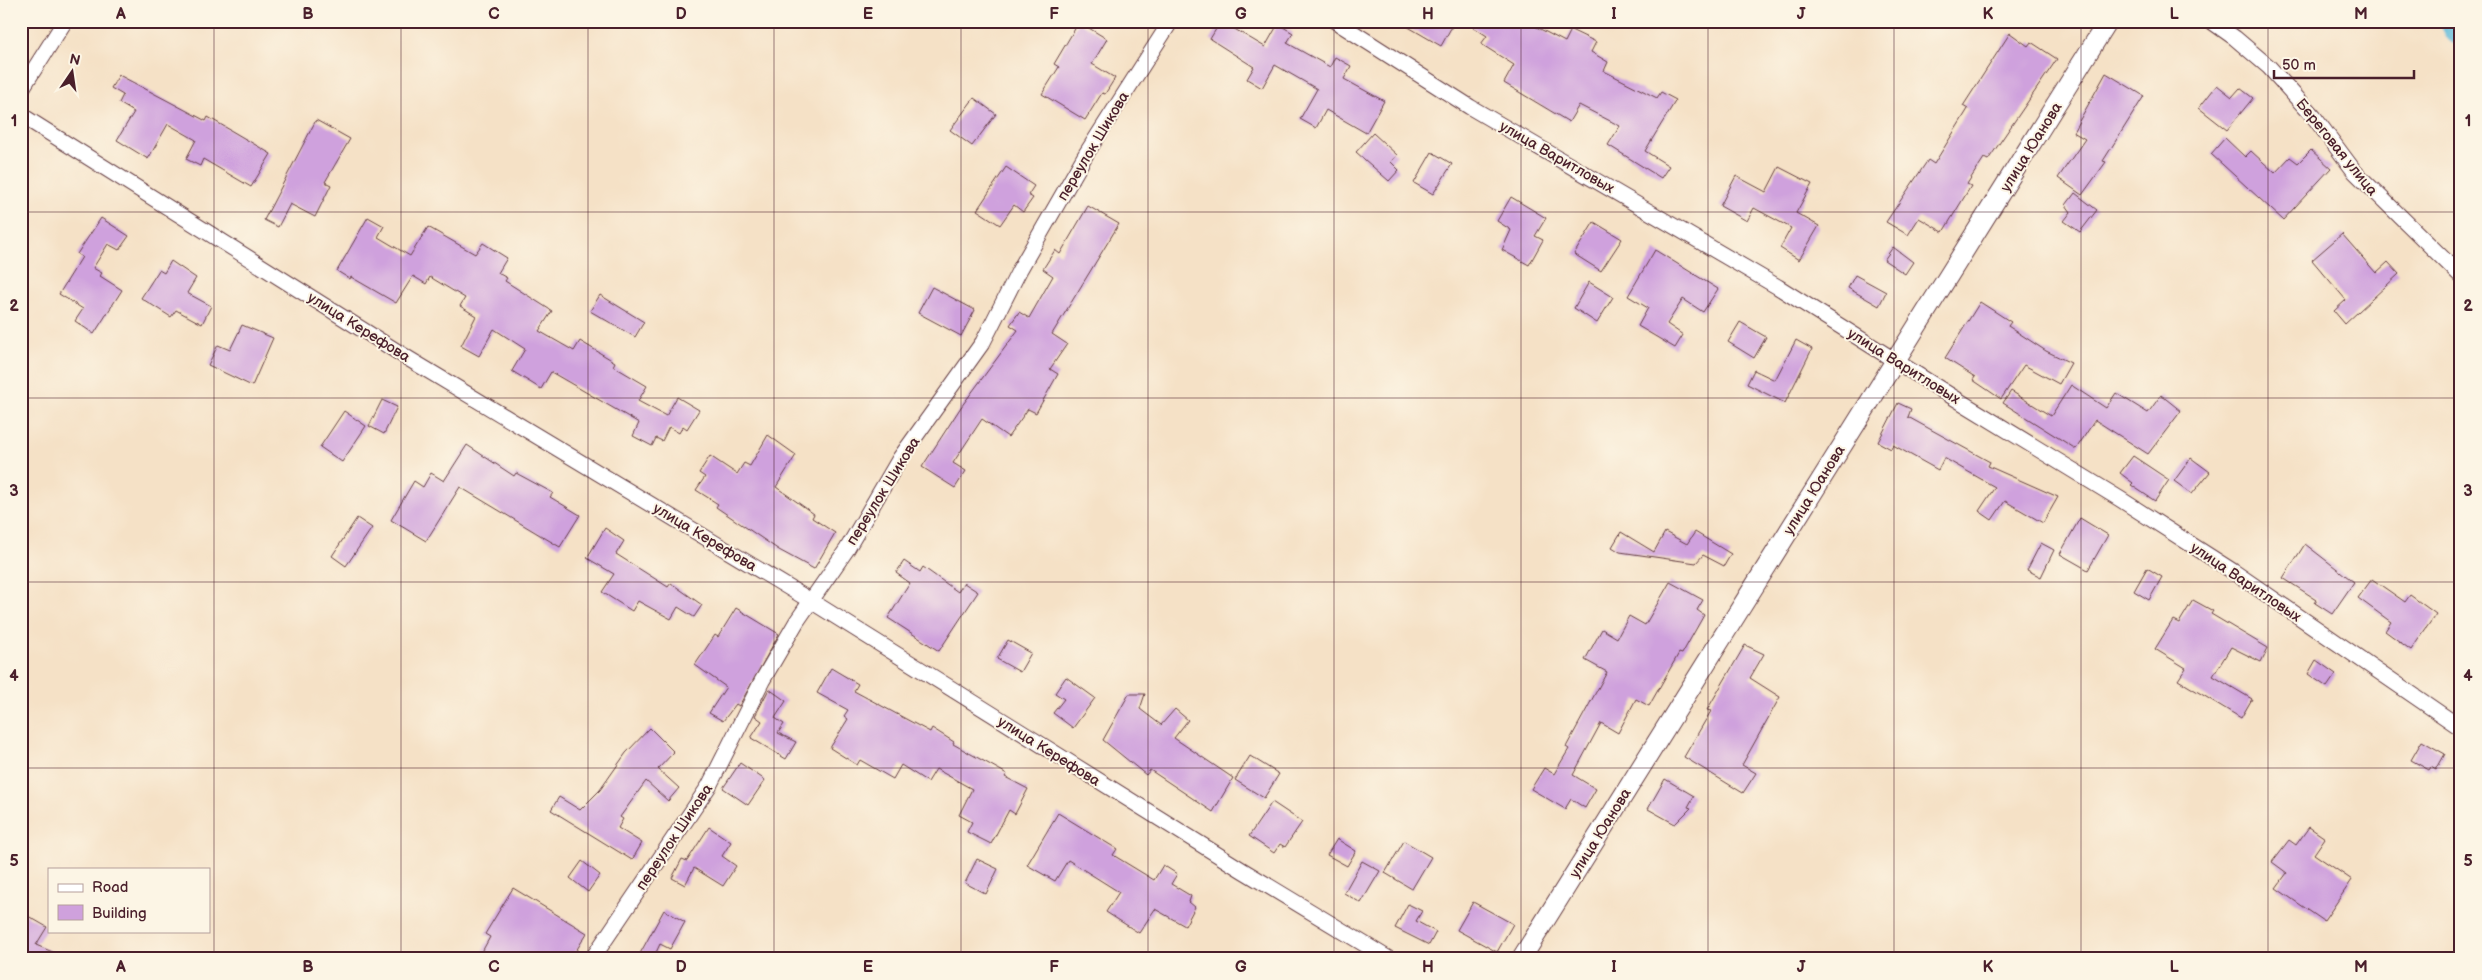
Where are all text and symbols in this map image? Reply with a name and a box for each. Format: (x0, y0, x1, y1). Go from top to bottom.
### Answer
text: A (115, 5, 126, 24)
text: B (302, 5, 314, 24)
text: C (488, 5, 500, 24)
text: D (675, 5, 687, 24)
text: E (863, 5, 873, 24)
text: F (1049, 5, 1059, 24)
text: G (1235, 5, 1247, 24)
text: H (1422, 5, 1434, 24)
text: I (1611, 5, 1617, 24)
text: J (1797, 5, 1806, 24)
text: K (1983, 5, 1994, 24)
text: L (2169, 5, 2179, 24)
text: M (2354, 5, 2368, 24)
north arrow (48, 48, 98, 98)
scale bar (2274, 48, 2414, 80)
text: N (68, 50, 82, 69)
text: 50 m (2282, 56, 2316, 75)
street label: переулок Шикова (1053, 88, 1134, 204)
street label: Береговая улица (2292, 95, 2382, 200)
street label: улица Юанова (1996, 99, 2067, 196)
text: 1 (11, 112, 17, 131)
text: 1 (2465, 112, 2471, 131)
street label: улица Варитловых (1496, 117, 1618, 198)
street label: улица Керефова (304, 288, 414, 367)
text: 2 (9, 297, 19, 316)
text: 2 (2463, 297, 2473, 316)
street label: улица Варитловых (1844, 324, 1964, 409)
street label: переулок Шикова (842, 433, 924, 549)
street label: улица Юанова (1779, 442, 1850, 539)
text: 3 (9, 482, 19, 501)
text: 3 (2463, 482, 2473, 501)
street label: улица Керефова (649, 499, 760, 576)
street label: улица Варитловых (2187, 538, 2305, 627)
text: 4 (9, 667, 19, 686)
text: 4 (2463, 667, 2473, 686)
street label: улица Керефова (994, 712, 1104, 791)
street label: переулок Шикова (632, 780, 717, 894)
street label: улица Юанова (1565, 785, 1636, 882)
text: 5 (9, 852, 19, 871)
text: 5 (2463, 852, 2473, 871)
legend (48, 868, 210, 932)
text: Road (92, 878, 128, 897)
text: Building (92, 904, 147, 923)
text: A (115, 958, 126, 977)
text: B (302, 958, 314, 977)
text: C (488, 958, 500, 977)
text: D (675, 958, 687, 977)
text: E (863, 958, 873, 977)
text: F (1049, 958, 1059, 977)
text: G (1235, 958, 1247, 977)
text: H (1422, 958, 1434, 977)
text: I (1611, 958, 1617, 977)
text: J (1797, 958, 1806, 977)
text: K (1983, 958, 1994, 977)
text: L (2169, 958, 2179, 977)
text: M (2354, 958, 2368, 977)

